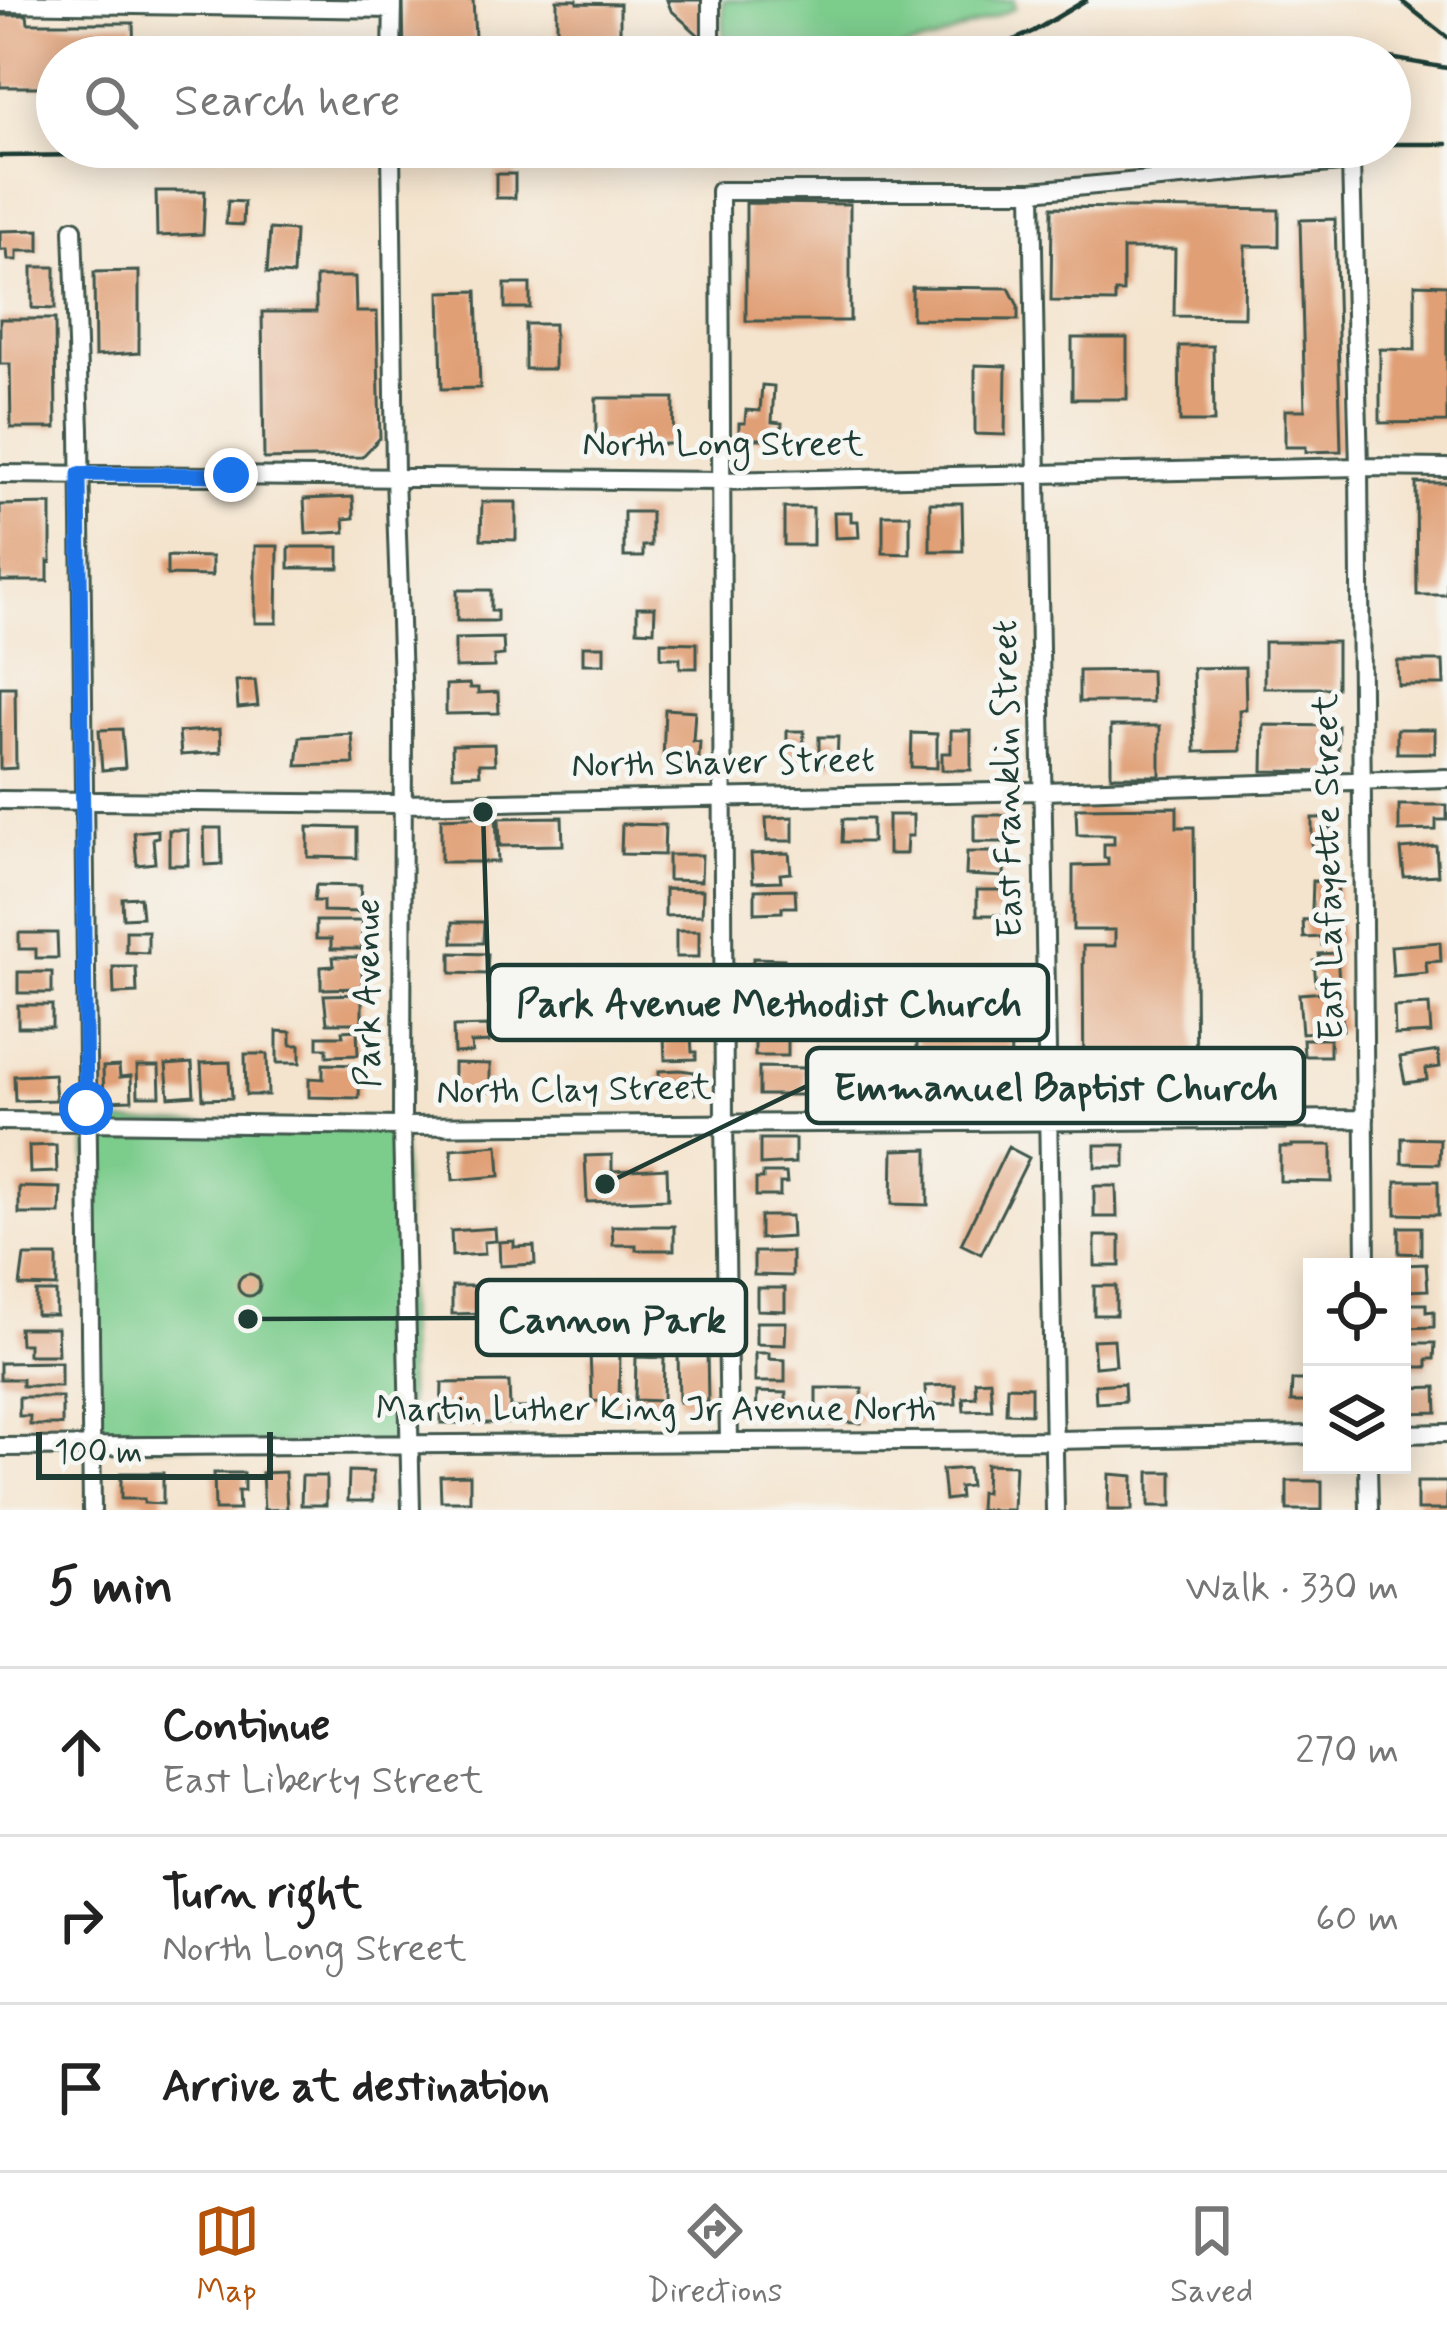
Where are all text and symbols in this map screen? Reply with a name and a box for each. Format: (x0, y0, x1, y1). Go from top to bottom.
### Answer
search box (36, 36, 1411, 168)
icon: search (78, 69, 144, 135)
text: Search here (174, 73, 401, 132)
street label: North Long Street (582, 422, 864, 471)
route end (204, 448, 258, 502)
street label: East Franklin Street (983, 619, 1035, 939)
street label: East Lafayette Street (1303, 693, 1357, 1041)
street label: North Shaver Street (571, 738, 875, 790)
street label: Park Avenue (346, 898, 393, 1088)
callout: Park Avenue Methodist Church (489, 965, 1048, 1040)
text: Park Avenue Methodist Church (516, 980, 1022, 1031)
callout: Emmanuel Baptist Church (807, 1048, 1304, 1123)
text: Emmanuel Baptist Church (834, 1064, 1278, 1115)
street label: North Clay Street (436, 1065, 712, 1117)
route start (59, 1081, 113, 1135)
map controls (1303, 1258, 1411, 1474)
button: locate (1303, 1258, 1411, 1366)
callout: Cannon Park (477, 1280, 746, 1355)
text: Cannon Park (498, 1296, 727, 1347)
button: layers (1303, 1366, 1411, 1474)
street label: Martin Luther King Jr Avenue North (376, 1387, 936, 1434)
scale bar (36, 1426, 273, 1479)
text: 100 m (54, 1431, 143, 1475)
text: 5 min (48, 1555, 173, 1621)
text: Walk · 330 m (1186, 1563, 1399, 1614)
text: Continue (162, 1697, 330, 1756)
icon: ahead (48, 1719, 114, 1785)
text: 270 m (1295, 1726, 1399, 1777)
text: East Liberty Street (162, 1756, 483, 1807)
text: Turn right (162, 1865, 362, 1924)
icon: right (48, 1887, 114, 1953)
text: 60 m (1315, 1894, 1399, 1945)
text: North Long Street (162, 1924, 467, 1975)
icon: arrive (48, 2055, 114, 2121)
text: Arrive at destination (162, 2058, 550, 2117)
tab: Map (194, 2198, 260, 2314)
tab: Directions (647, 2198, 783, 2314)
tab: Saved (1170, 2198, 1253, 2314)

